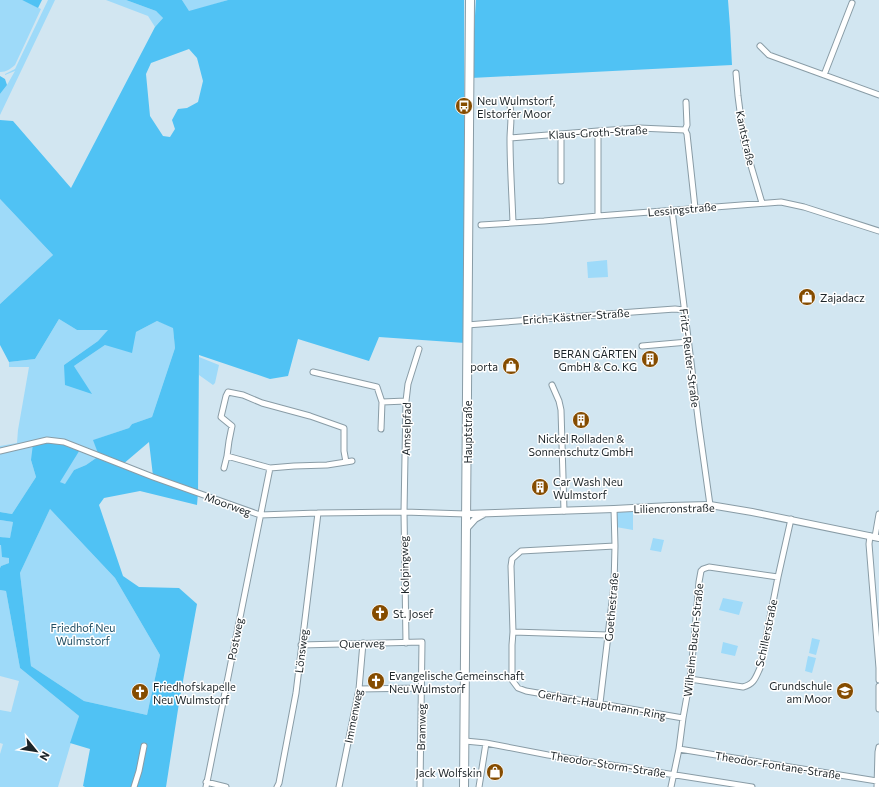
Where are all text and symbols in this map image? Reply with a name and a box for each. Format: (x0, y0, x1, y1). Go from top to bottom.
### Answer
place label: Neu Wulmstorf, Elstorfer Moor (477, 94, 555, 120)
bus stop icon: Neu Wulmstorf, Elstorfer Moor (454, 96, 474, 116)
street label: Kantstraße (734, 109, 758, 167)
street label: Klaus-Groth-Straße (548, 123, 648, 141)
street label: Lessingstraße (647, 199, 717, 218)
shop icon: Zajadacz (797, 287, 817, 307)
place label: Zajadacz (820, 291, 865, 304)
street label: Erich-Kästner-Straße (522, 306, 630, 326)
street label: Fritz-Reuter-Straße (677, 308, 703, 408)
place label: BERAN GÄRTEN GmbH & Co. KG (553, 346, 637, 373)
building icon: BERAN GÄRTEN GmbH & Co. KG (640, 349, 660, 369)
shop icon: porta (501, 356, 521, 376)
place label: porta (470, 360, 498, 373)
street label: Hauptstraße (461, 400, 474, 464)
street label: Amselpfad (399, 402, 413, 456)
building icon: Nickel Rolladen & Sonnenschutz GmbH (571, 410, 591, 430)
place label: Nickel Rolladen & Sonnenschutz GmbH (528, 432, 634, 458)
place label: Car Wash Neu Wulmstorf (553, 475, 623, 501)
building icon: Car Wash Neu Wulmstorf (530, 477, 550, 497)
street label: Moorweg (203, 490, 253, 518)
street label: Liliencronstraße (633, 501, 715, 515)
street label: Kolpingweg (397, 536, 411, 594)
street label: Goethestraße (602, 572, 620, 642)
street label: Wilhelm-Busch-Straße (681, 582, 705, 697)
street label: Schillerstraße (753, 598, 780, 668)
church icon: St. Josef (370, 603, 390, 623)
place label: St. Josef (393, 607, 434, 621)
street label: Postweg (225, 617, 245, 661)
park label: Friedhof Neu Wulmstorf (50, 621, 116, 647)
street label: Lönsweg (292, 628, 310, 674)
street label: Querweg (339, 636, 385, 650)
place label: Evangelische Gemeinschaft Neu Wulmstorf (389, 669, 525, 695)
church icon: Evangelische Gemeinschaft Neu Wulmstorf (366, 671, 386, 691)
place label: Grundschule am Moor (769, 679, 833, 705)
place label: Friedhofskapelle Neu Wulmstorf (153, 680, 236, 706)
school or university icon: Grundschule am Moor (835, 681, 855, 701)
church icon: Friedhofskapelle Neu Wulmstorf (130, 682, 150, 702)
street label: Gerhart-Hauptmann-Ring (537, 686, 667, 722)
street label: Immenweg (341, 688, 365, 744)
street label: Bramweg (414, 703, 428, 751)
north arrow (16, 731, 56, 771)
street label: Theodor-Storm-Straße (549, 748, 667, 780)
text: N (37, 749, 53, 763)
street label: Theodor-Fontane-Straße (714, 749, 842, 781)
shop icon: Jack Wolfskin (485, 762, 505, 782)
place label: Jack Wolfskin (415, 766, 482, 780)

